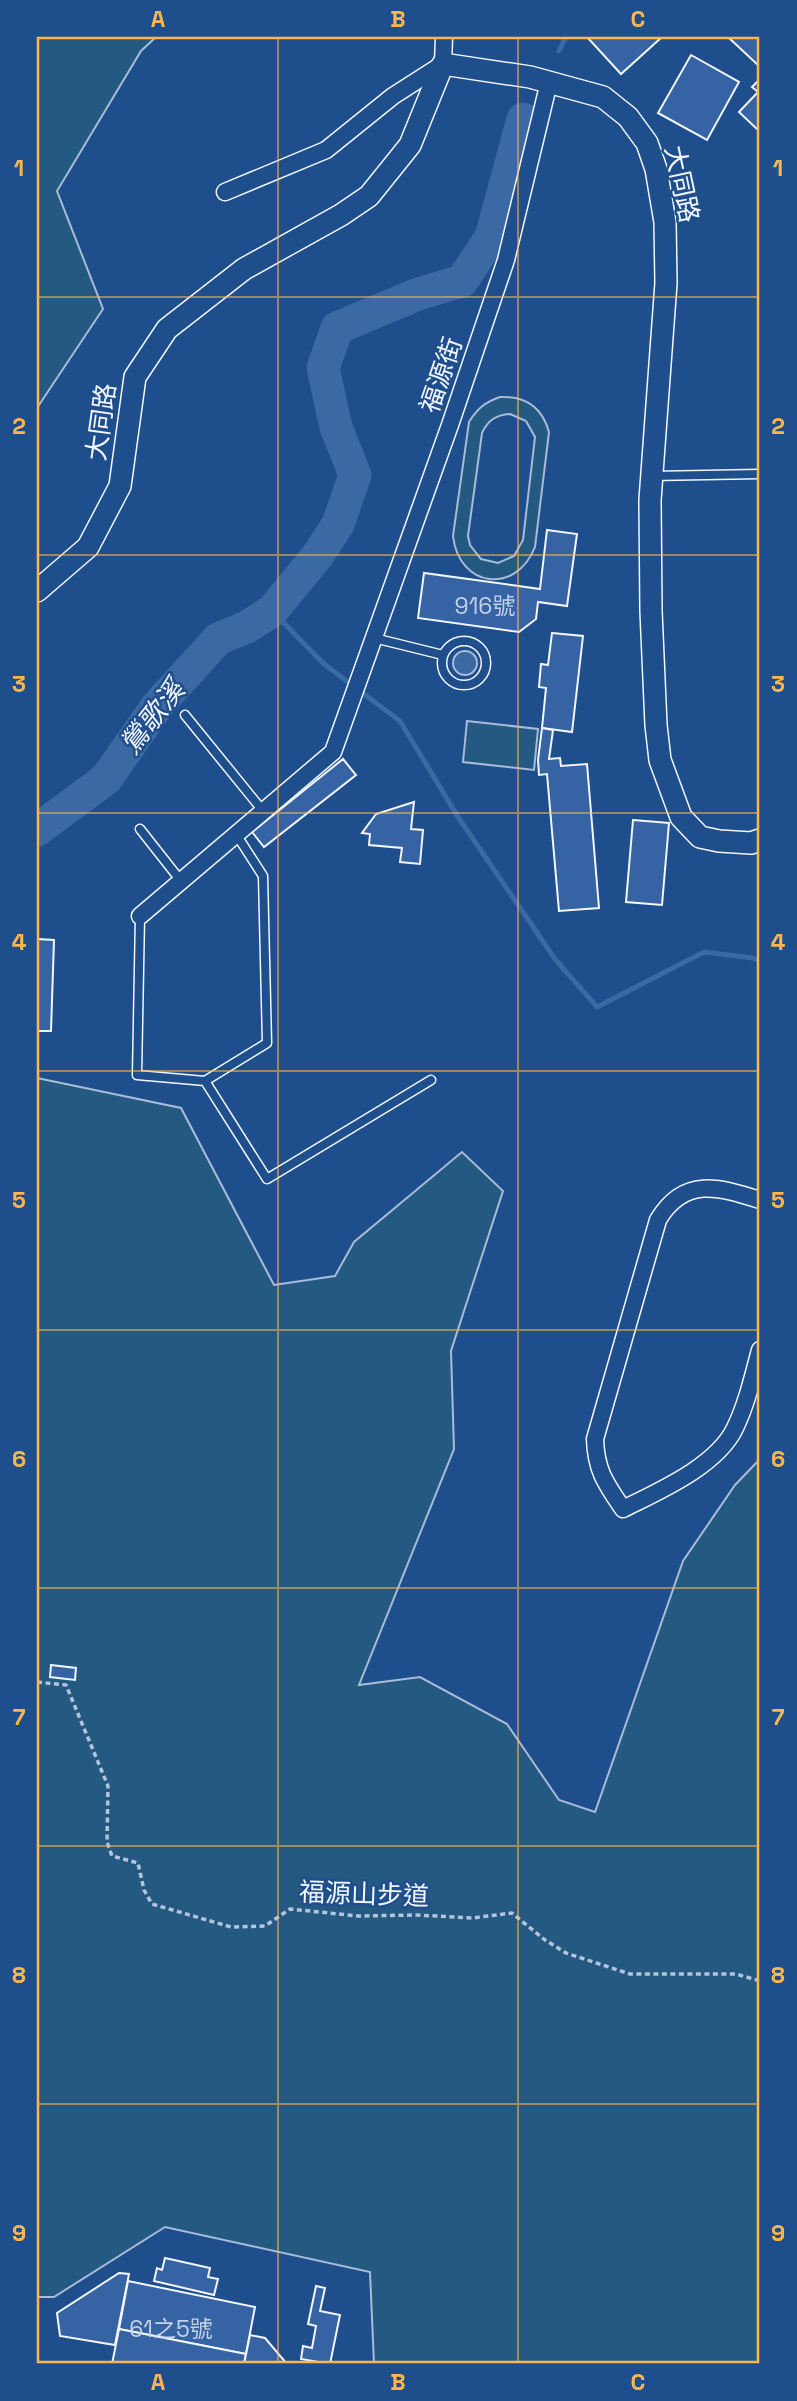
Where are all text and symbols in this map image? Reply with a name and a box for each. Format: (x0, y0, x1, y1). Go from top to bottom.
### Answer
text: A (151, 4, 166, 34)
text: B (390, 4, 406, 34)
text: C (631, 4, 645, 34)
street label: 大同路 (657, 142, 707, 226)
text: 1 (14, 153, 24, 183)
text: 1 (773, 153, 783, 183)
street label: 福源街 (412, 333, 470, 417)
street label: 大同路 (79, 381, 123, 463)
text: 2 (12, 411, 26, 441)
text: 2 (771, 411, 785, 441)
house number: 916號 (455, 591, 515, 621)
text: 3 (12, 669, 26, 699)
text: 3 (771, 669, 785, 699)
water label: 鶯歌溪 (112, 670, 194, 761)
text: 4 (12, 927, 27, 957)
text: 4 (771, 927, 786, 957)
text: 5 (12, 1185, 26, 1215)
text: 5 (771, 1185, 785, 1215)
text: 6 (12, 1444, 26, 1474)
text: 6 (771, 1444, 785, 1474)
text: 7 (13, 1702, 26, 1732)
text: 7 (772, 1702, 785, 1732)
street label: 福源山步道 (298, 1875, 430, 1913)
text: 8 (12, 1960, 26, 1990)
text: 8 (771, 1960, 785, 1990)
text: 9 (12, 2218, 26, 2248)
text: 9 (771, 2218, 785, 2248)
house number: 61之5號 (129, 2314, 213, 2344)
text: A (151, 2367, 166, 2397)
text: B (390, 2367, 406, 2397)
text: C (631, 2367, 645, 2397)

